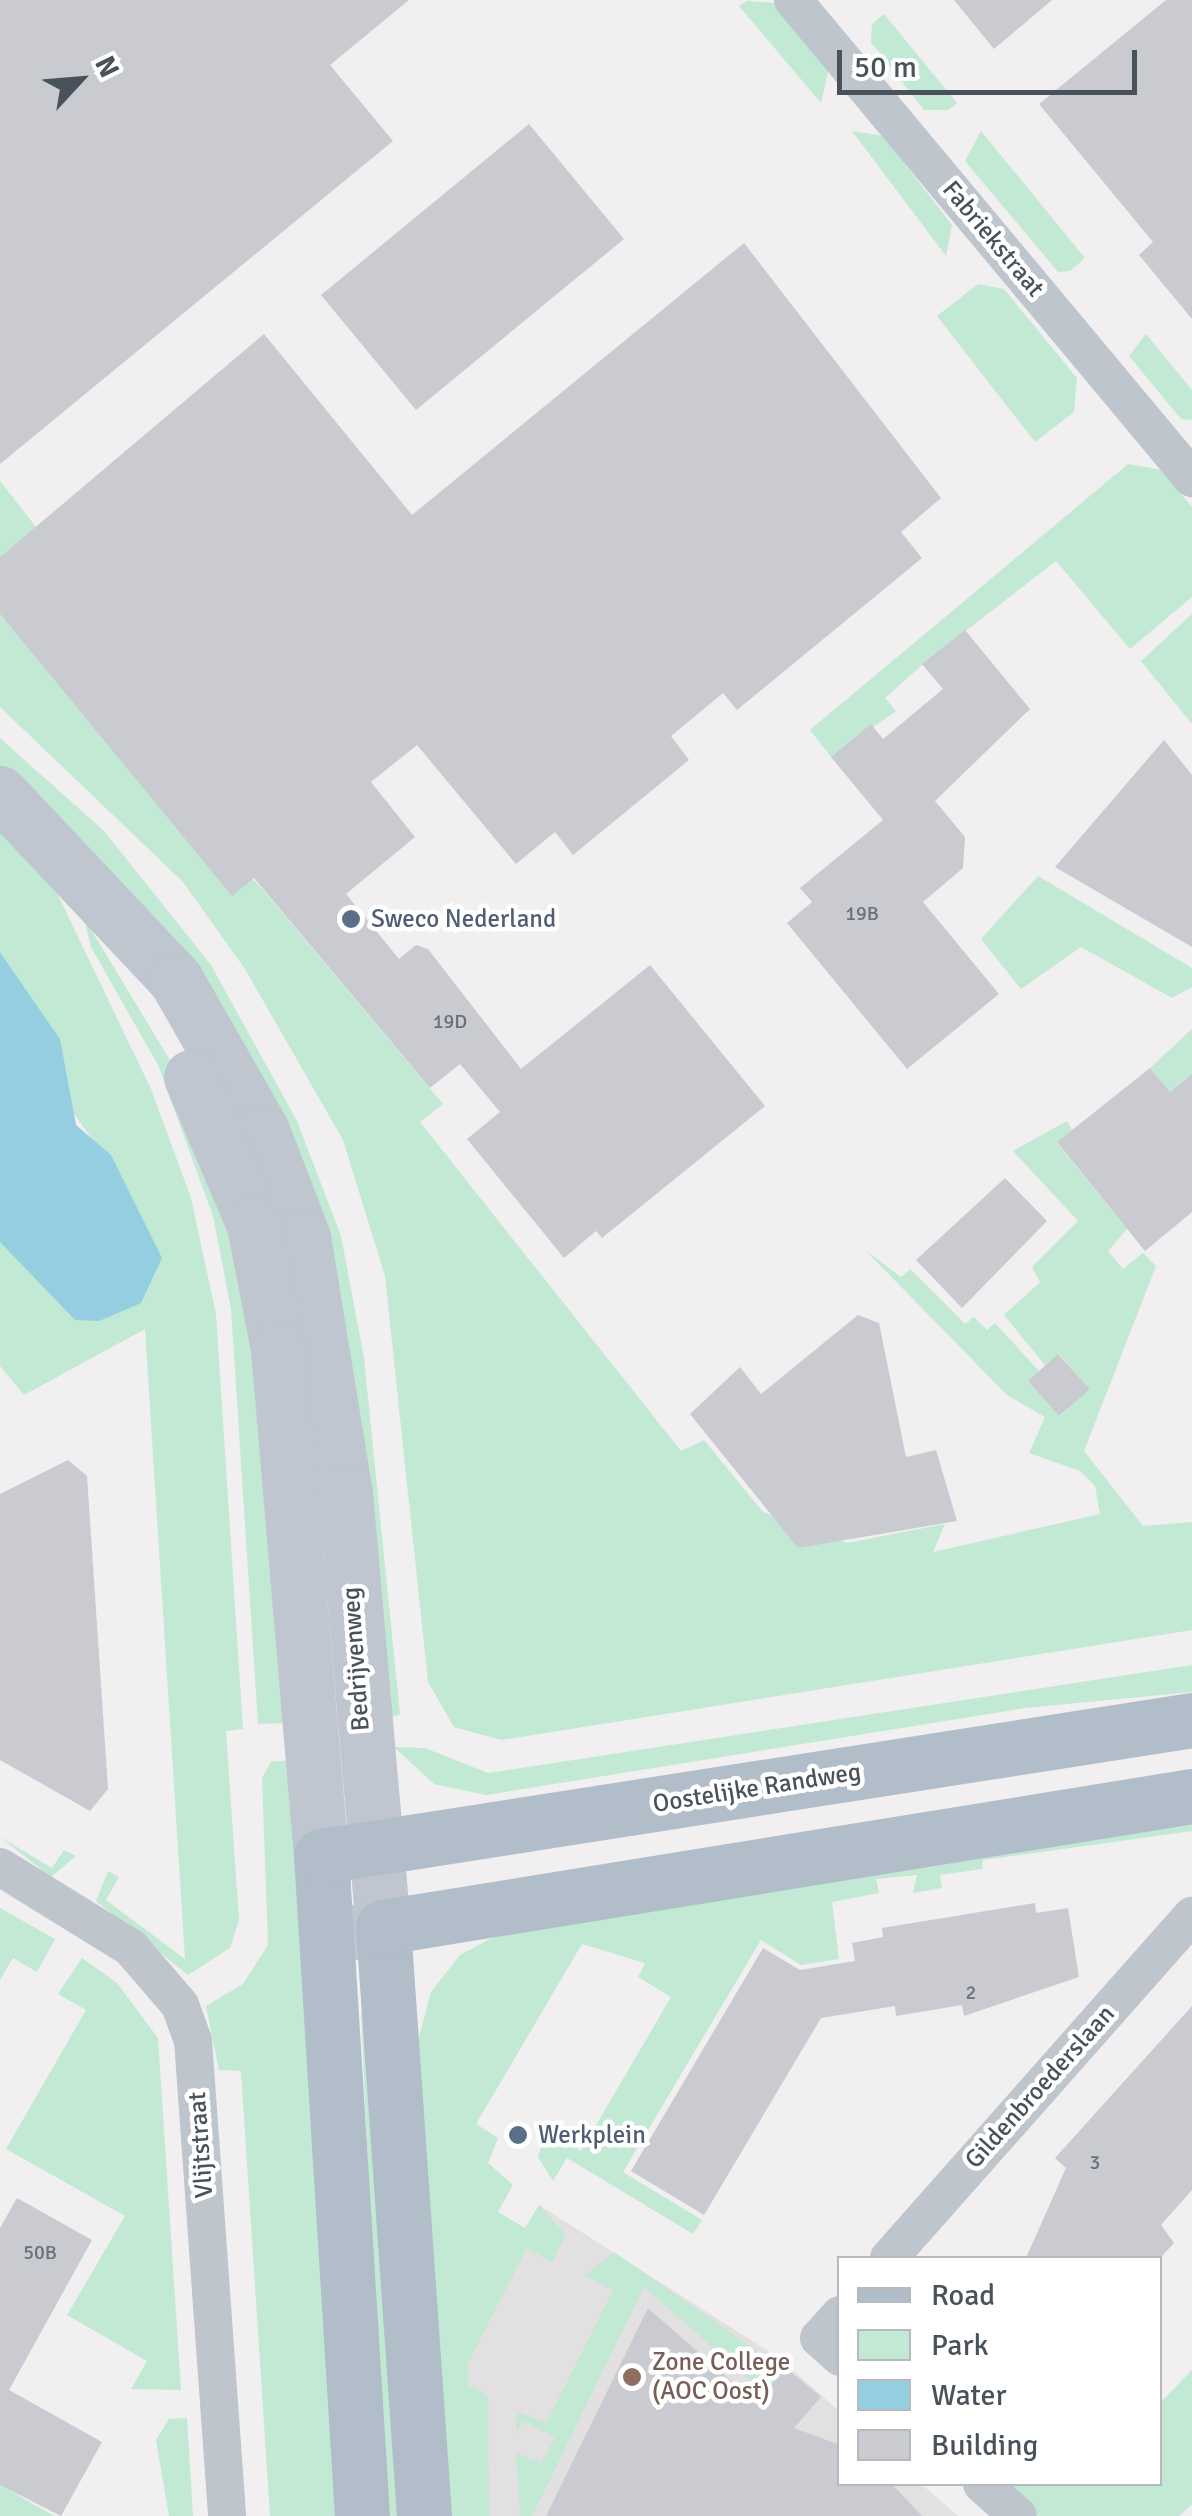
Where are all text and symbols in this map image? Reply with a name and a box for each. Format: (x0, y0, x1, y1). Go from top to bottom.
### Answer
north arrow (30, 30, 130, 130)
scale bar (842, 30, 1142, 92)
text: 50 m (854, 49, 917, 86)
text: N (87, 51, 127, 83)
street label: Fabriekstraat (936, 175, 1050, 303)
house number: 19B (845, 901, 879, 925)
place label: Sweco Nederland (371, 904, 556, 934)
marker: Sweco Nederland (340, 908, 362, 930)
house number: 19D (433, 1009, 467, 1033)
street label: Bedrijvenweg (336, 1586, 376, 1732)
street label: Oostelijke Randweg (651, 1757, 863, 1819)
house number: 2 (966, 1980, 976, 2004)
street label: Gildenbroederslaan (959, 1999, 1121, 2175)
street label: Vlijtstraat (182, 2091, 220, 2199)
place label: Werkplein (538, 2120, 646, 2150)
marker: Werkplein (507, 2124, 529, 2146)
house number: 3 (1090, 2150, 1100, 2174)
house number: 50B (23, 2240, 57, 2264)
legend (837, 2256, 1162, 2486)
text: Road (931, 2277, 995, 2314)
text: Park (931, 2327, 989, 2364)
place label: Zone College (AOC Oost) (652, 2348, 790, 2407)
marker: Zone College (AOC Oost) (621, 2366, 643, 2388)
text: Water (931, 2377, 1007, 2414)
text: Building (931, 2427, 1038, 2464)

